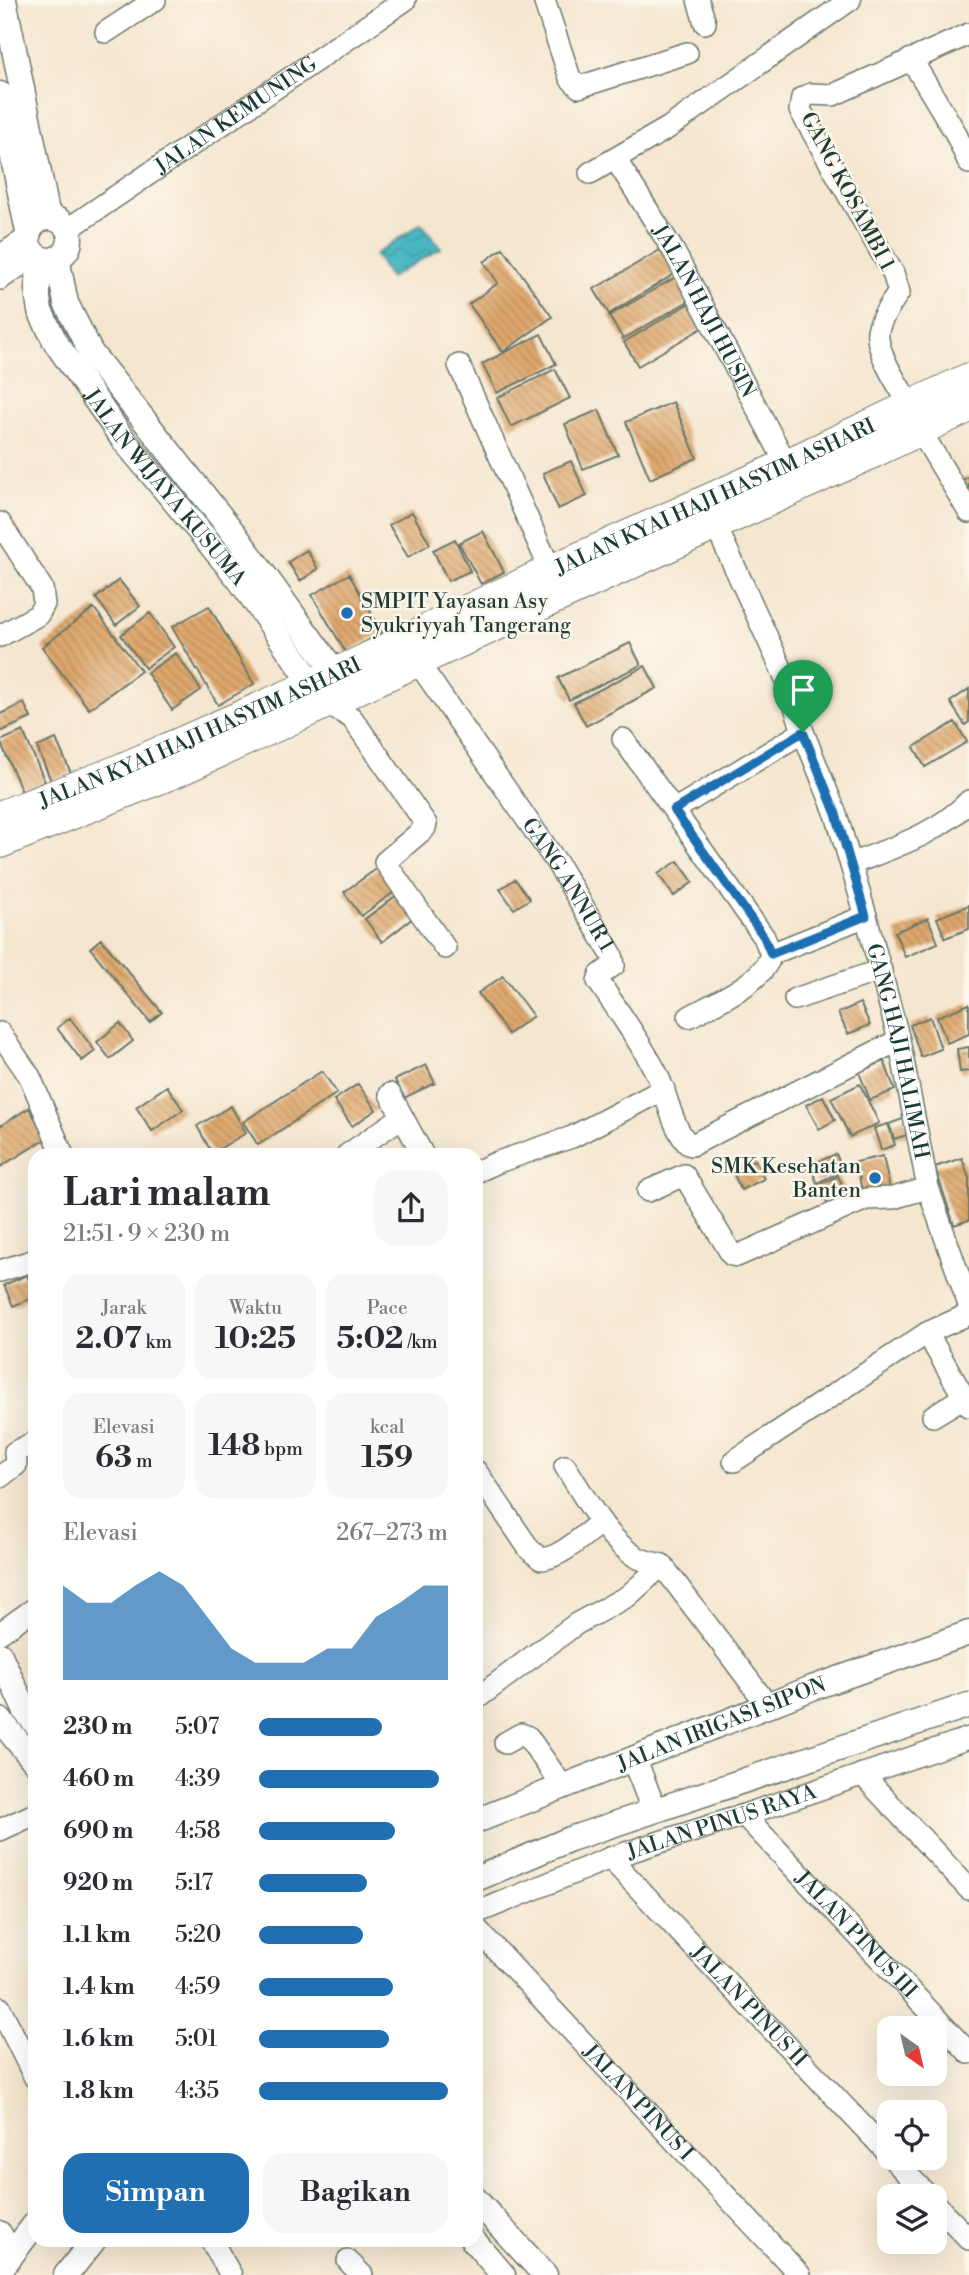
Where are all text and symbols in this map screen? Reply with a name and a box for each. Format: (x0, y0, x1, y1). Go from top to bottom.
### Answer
street label: JALAN KEMUNING (150, 51, 323, 181)
street label: GANG KOSAMBI 1 (794, 108, 900, 275)
street label: JALAN HAJI HUSIN (646, 219, 761, 403)
street label: JALAN WIJAYA KUSUMA (77, 383, 252, 592)
street label: JALAN KYAI HAJI HASYIM ASHARI (551, 413, 880, 582)
place label: SMPIT Yayasan Asy Syukriyyah Tangerang (361, 589, 571, 639)
marker: SMPIT Yayasan Asy Syukriyyah Tangerang (339, 605, 355, 621)
street label: JALAN KYAI HAJI HASYIM ASHARI (35, 652, 366, 815)
pin (773, 660, 833, 732)
icon: arrive (784, 671, 822, 709)
street label: GANG ANNUR 1 (516, 813, 619, 957)
street label: GANG HAJI HALIMAH (860, 941, 934, 1162)
place label: SMK Kesehatan Banten (711, 1154, 861, 1204)
text: Lari malam (63, 1170, 270, 1217)
marker: SMK Kesehatan Banten (867, 1170, 883, 1186)
button: share (374, 1171, 448, 1245)
text: 21:51 · 9 × 230 m (63, 1220, 230, 1248)
text: Jarak (101, 1296, 147, 1320)
text: Waktu (229, 1296, 282, 1320)
text: Pace (367, 1296, 408, 1320)
text: 2.07 (75, 1320, 142, 1358)
text: 10:25 (215, 1320, 296, 1358)
text: 5:02 (337, 1320, 404, 1358)
text: km (142, 1330, 172, 1354)
text: /km (404, 1330, 438, 1354)
text: Elevasi (93, 1415, 155, 1439)
text: kcal (370, 1415, 404, 1439)
text: 148 (208, 1427, 260, 1465)
text: bpm (260, 1437, 303, 1461)
text: 63 (95, 1439, 132, 1477)
text: 159 (361, 1439, 413, 1477)
text: m (132, 1449, 153, 1473)
text: Elevasi (63, 1519, 138, 1547)
text: 267–273 m (336, 1519, 448, 1547)
street label: JALAN IRIGASI SIPON (613, 1672, 830, 1778)
text: 230 m (63, 1713, 133, 1741)
text: 5:07 (175, 1713, 219, 1741)
text: 460 m (63, 1765, 134, 1793)
text: 4:39 (175, 1765, 221, 1793)
street label: JALAN PINUS RAYA (623, 1779, 820, 1866)
text: 690 m (63, 1817, 133, 1845)
text: 4:58 (175, 1817, 221, 1845)
street label: JALAN PINUS III (789, 1865, 922, 2004)
text: 920 m (63, 1869, 133, 1897)
text: 5:17 (175, 1869, 213, 1897)
text: 1.1 km (63, 1921, 131, 1949)
text: 5:20 (175, 1921, 221, 1949)
street label: JALAN PINUS II (684, 1939, 812, 2073)
text: 1.4 km (63, 1973, 135, 2001)
text: 4:59 (175, 1973, 221, 2001)
north arrow (877, 2016, 947, 2086)
map controls (877, 2016, 947, 2254)
text: 1.6 km (63, 2025, 134, 2053)
text: 5:01 (175, 2025, 217, 2053)
street label: JALAN PINUS I (576, 2038, 698, 2166)
text: 1.8 km (63, 2077, 134, 2105)
text: 4:35 (175, 2077, 219, 2105)
button: locate (877, 2100, 947, 2170)
button: Simpan (63, 2153, 249, 2233)
button: Bagikan (263, 2153, 448, 2233)
button: layers (877, 2184, 947, 2254)

